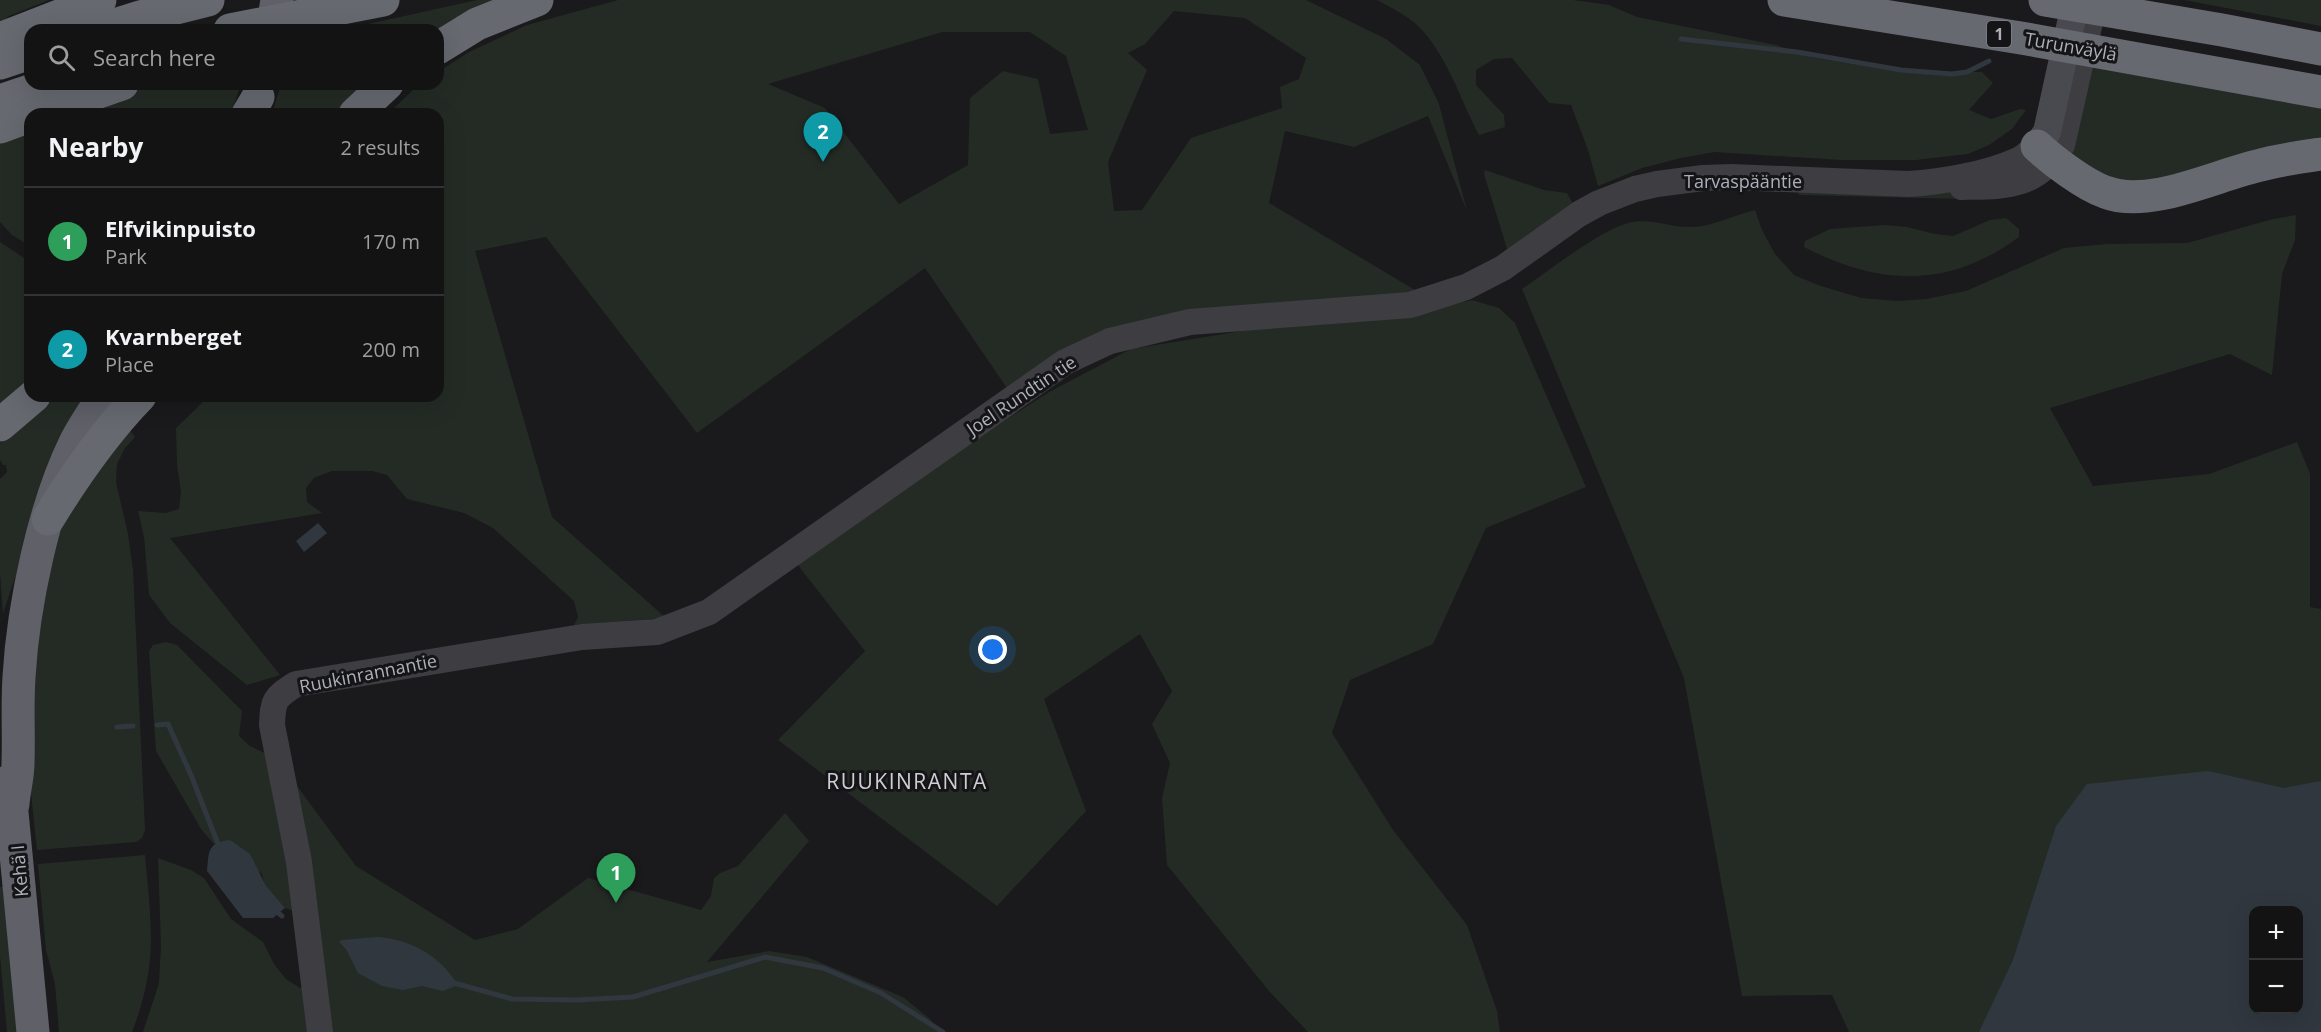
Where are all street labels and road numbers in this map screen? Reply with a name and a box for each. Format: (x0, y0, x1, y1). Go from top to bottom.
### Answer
road number: 1 (1987, 21, 2011, 47)
street label: Turunväylä (2023, 26, 2119, 66)
street label: Tarvaspääntie (1684, 169, 1802, 193)
street label: Joel Rundtin tie (960, 350, 1080, 442)
street label: Ruukinrannantie (297, 648, 439, 698)
street label: Kehä I (5, 844, 33, 898)

